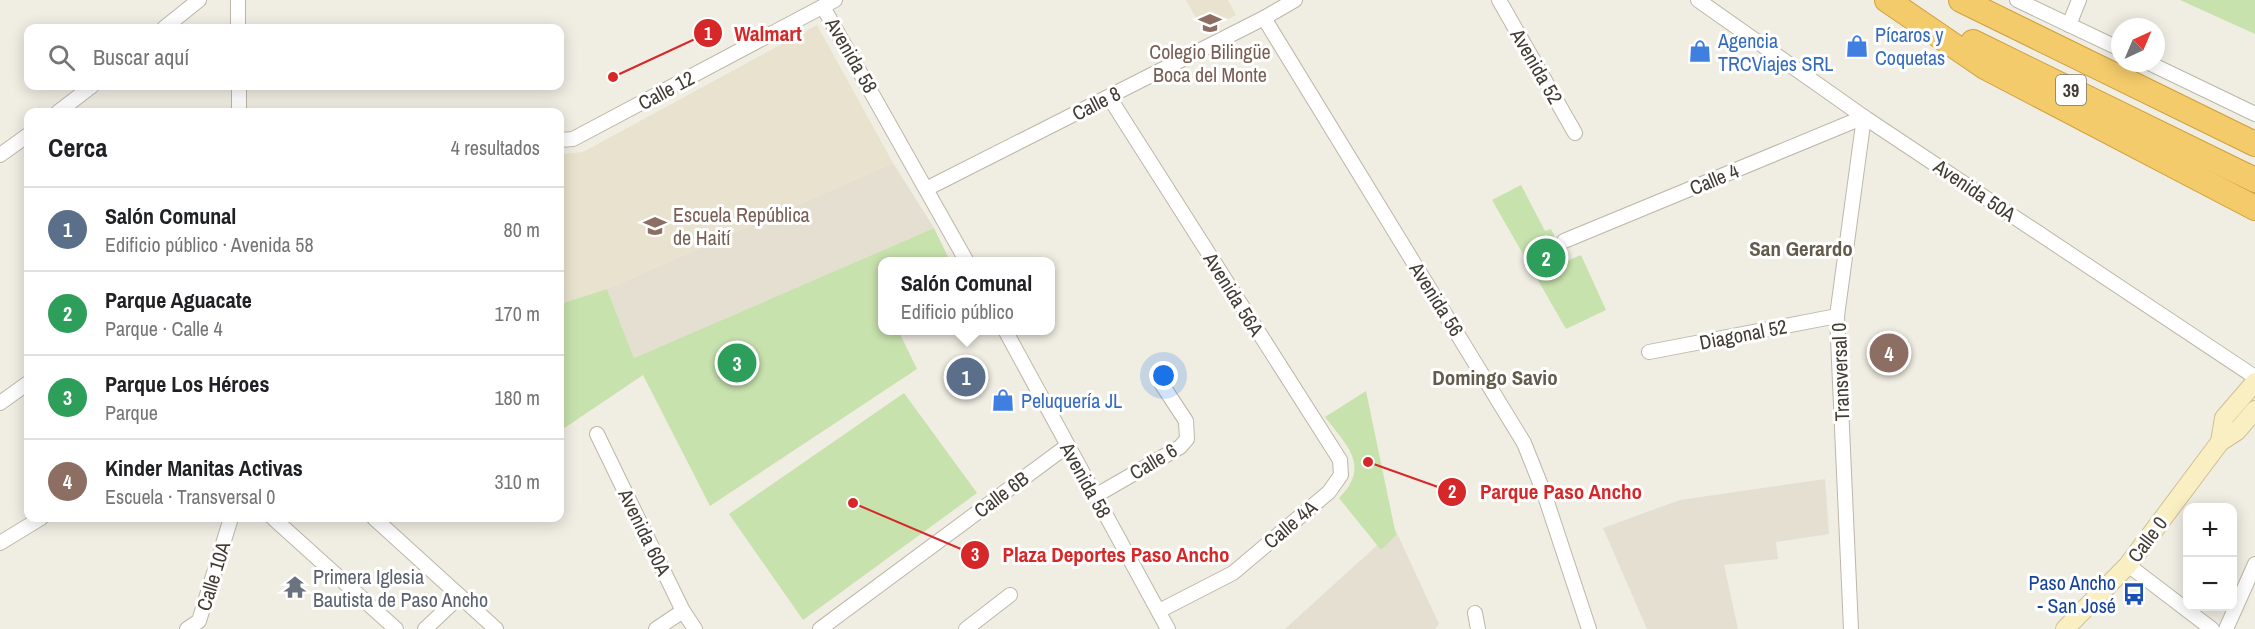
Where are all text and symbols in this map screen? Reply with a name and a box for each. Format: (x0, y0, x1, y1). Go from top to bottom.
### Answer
school or university icon: Colegio Bilingüe Boca del Monte (1197, 10, 1223, 36)
street label: Avenida 58 (819, 12, 884, 98)
callout: Walmart (693, 14, 814, 53)
north arrow (2111, 18, 2165, 72)
text: Walmart (734, 19, 802, 48)
text: 1 (704, 21, 713, 46)
place label: Pícaros y Coquetas (1875, 21, 1945, 71)
street label: Avenida 52 (1504, 23, 1569, 109)
search box (24, 24, 564, 90)
place label: Agencia TRCViajes SRL (1717, 27, 1833, 77)
shop icon: Pícaros y Coquetas (1844, 33, 1870, 59)
place label: Colegio Bilingüe Boca del Monte (1149, 38, 1271, 88)
shop icon: Agencia TRCViajes SRL (1687, 38, 1713, 64)
icon: search (45, 41, 78, 74)
text: Buscar aquí (93, 42, 189, 72)
street label: Calle 12 (633, 64, 699, 116)
road number: 39 (2056, 75, 2086, 105)
street label: Calle 8 (1067, 79, 1125, 127)
text: Cerca (48, 130, 107, 165)
text: 4 resultados (451, 134, 540, 161)
street label: Avenida 50A (1928, 152, 2021, 227)
street label: Calle 4 (1685, 157, 1743, 201)
text: Salón Comunal (105, 201, 236, 231)
place label: Escuela República de Haití (673, 201, 810, 251)
school or university icon: Escuela República de Haití (642, 213, 668, 239)
text: 1 (63, 216, 72, 243)
text: 80 m (504, 216, 540, 243)
text: Edificio público · Avenida 58 (105, 231, 314, 258)
district label: San Gerardo (1749, 234, 1853, 263)
pin: 2 (1526, 236, 1566, 280)
street label: Avenida 56A (1197, 246, 1270, 341)
street label: Avenida 56 (1403, 256, 1470, 341)
popup (878, 257, 1055, 335)
text: Salón Comunal (901, 268, 1032, 298)
text: Parque Aguacate (105, 285, 252, 315)
text: Edificio público (901, 298, 1014, 325)
text: 2 (63, 300, 72, 327)
text: 170 m (494, 300, 540, 327)
street label: Diagonal 52 (1697, 312, 1789, 356)
text: Parque · Calle 4 (105, 315, 223, 342)
street label: Transversal 0 (1825, 322, 1855, 422)
pin: 4 (1870, 330, 1908, 376)
pin: 3 (718, 340, 756, 386)
pin: 1 (946, 354, 986, 400)
your location (1149, 361, 1178, 390)
district label: Domingo Savio (1432, 363, 1558, 392)
text: Parque Los Héroes (105, 369, 269, 399)
text: 3 (63, 384, 72, 411)
text: 180 m (494, 384, 540, 411)
shop icon: Peluquería JL (990, 387, 1016, 413)
place label: Peluquería JL (1021, 387, 1122, 414)
text: Parque (105, 399, 158, 426)
street label: Avenida 58 (1054, 436, 1118, 523)
street label: Calle 6 (1124, 436, 1182, 486)
text: Kinder Manitas Activas (105, 453, 303, 483)
street label: Calle 6B (968, 465, 1034, 523)
text: 4 (63, 468, 72, 495)
text: 310 m (494, 468, 540, 495)
callout: Parque Paso Ancho (1437, 472, 1654, 511)
text: Parque Paso Ancho (1480, 477, 1642, 506)
text: 2 (1448, 479, 1456, 504)
text: Escuela · Transversal 0 (105, 483, 275, 510)
street label: Avenida 60A (612, 483, 678, 580)
street label: Calle 4A (1258, 494, 1322, 554)
map controls (2183, 503, 2237, 611)
button: + (2183, 503, 2237, 557)
street label: Calle 0 (2121, 510, 2173, 568)
callout: Plaza Deportes Paso Ancho (960, 535, 1242, 574)
street label: Calle 10A (190, 538, 236, 614)
text: Plaza Deportes Paso Ancho (1002, 540, 1230, 569)
text: 3 (971, 542, 979, 567)
button: − (2183, 557, 2237, 611)
place label: Primera Iglesia Bautista de Paso Ancho (313, 563, 488, 613)
place label: Paso Ancho - San José (2028, 569, 2116, 619)
temple icon: Primera Iglesia Bautista de Paso Ancho (282, 574, 308, 600)
bus stop icon: Paso Ancho - San José (2121, 581, 2147, 607)

